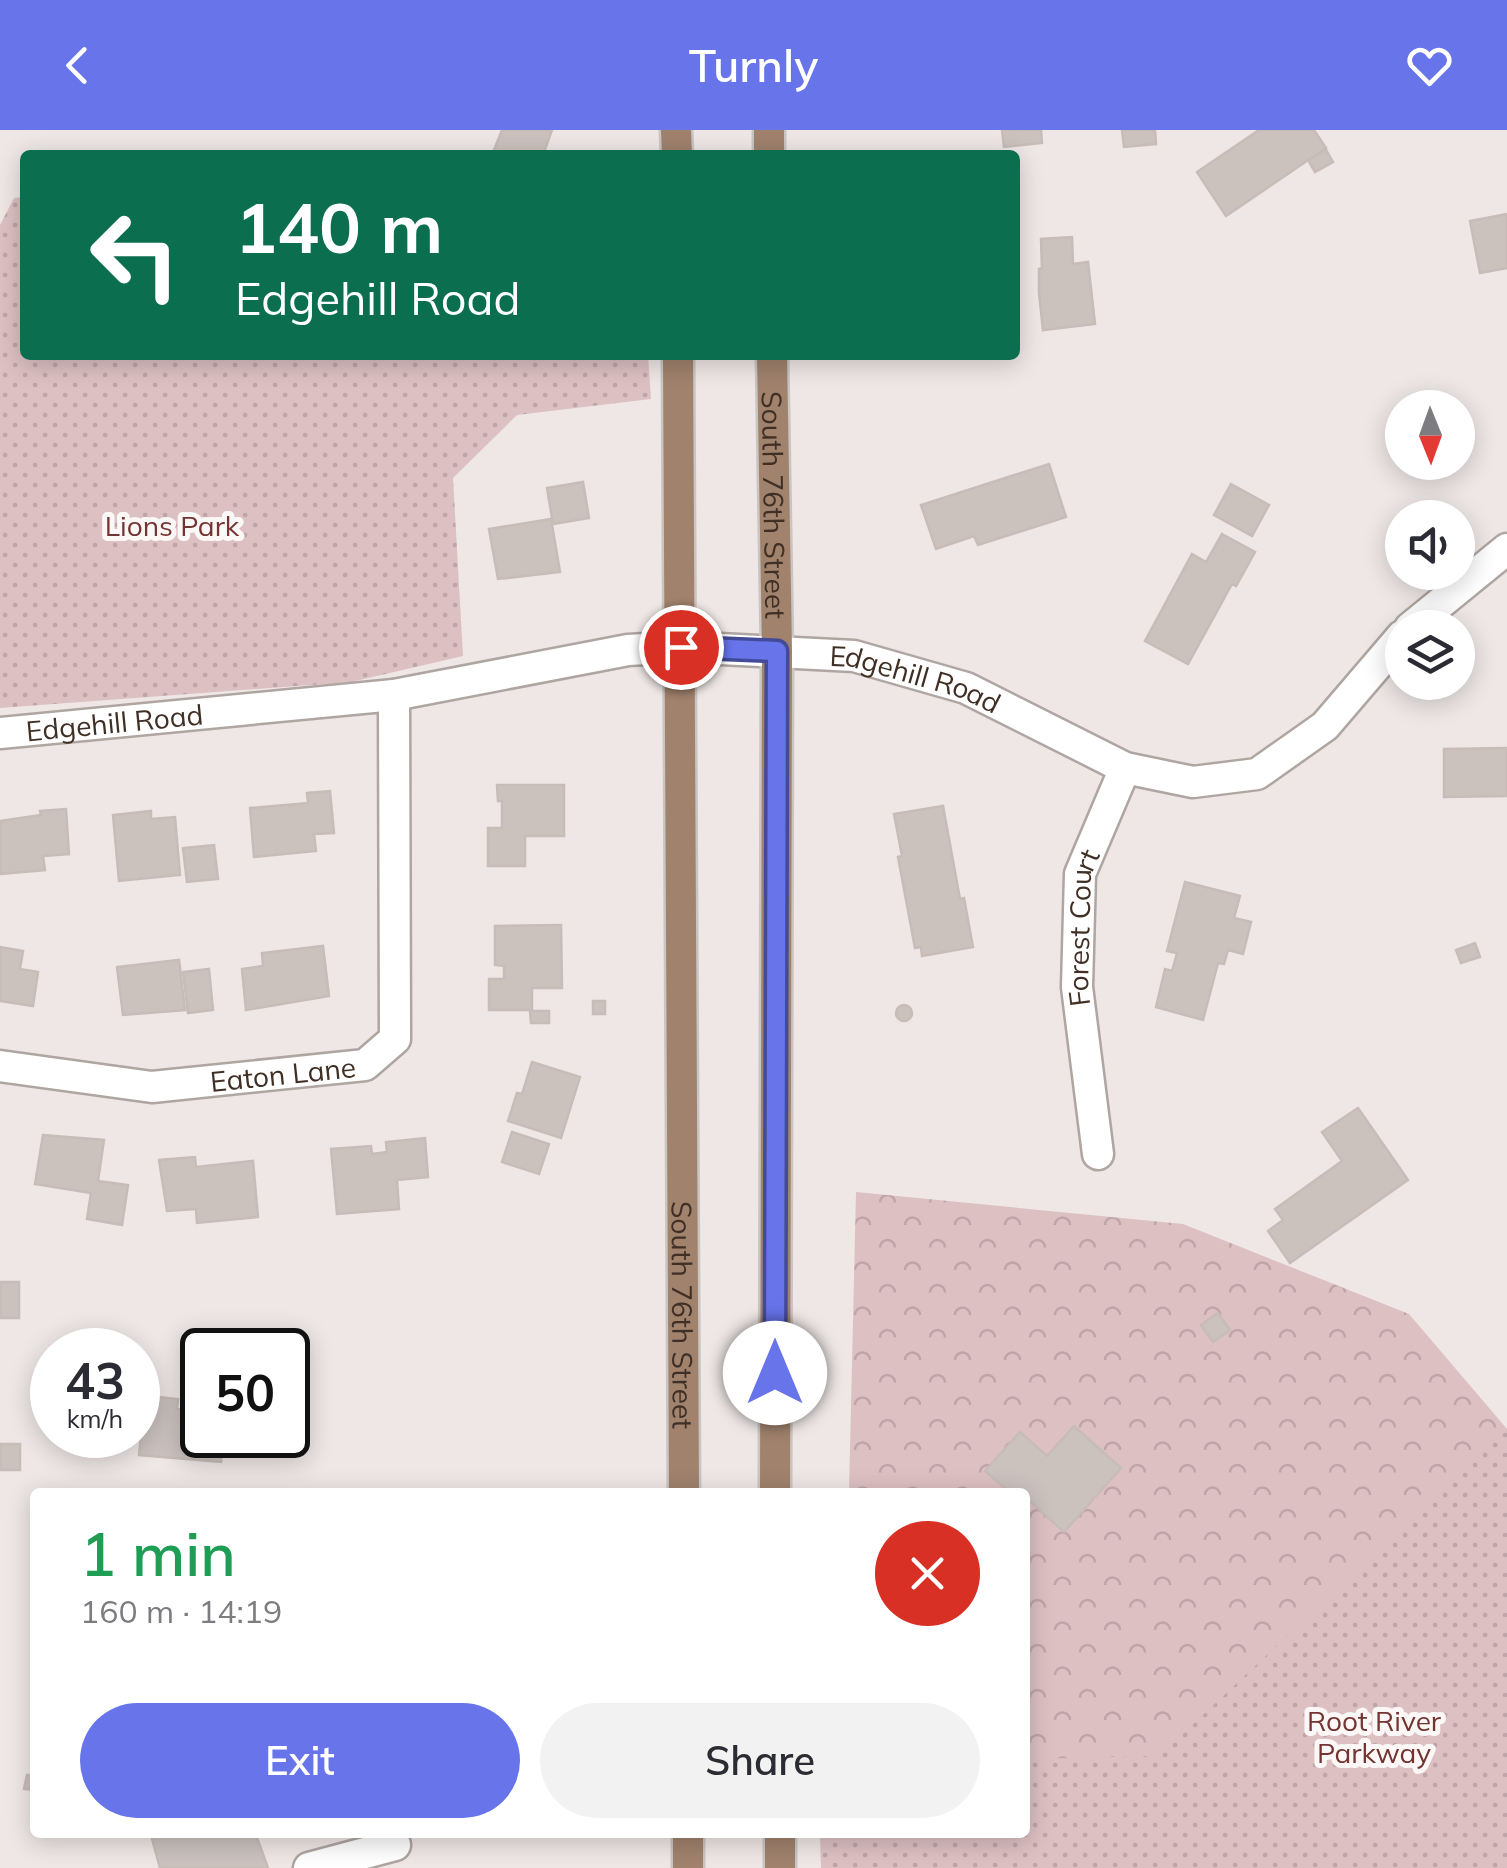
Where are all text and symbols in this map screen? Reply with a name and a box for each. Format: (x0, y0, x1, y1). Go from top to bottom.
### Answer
text: Turnly (689, 37, 818, 93)
icon: back (50, 38, 105, 93)
icon: heart (1402, 38, 1457, 93)
text: 140 m (235, 183, 443, 271)
icon: left (70, 190, 200, 320)
text: Edgehill Road (235, 270, 520, 326)
north arrow (1385, 390, 1475, 480)
map controls (1385, 390, 1475, 700)
street label: South 76th Street (755, 391, 794, 619)
button: sound (1385, 500, 1475, 590)
park label: Lions Park (105, 508, 240, 543)
pin (639, 605, 724, 690)
button: layers (1385, 610, 1475, 700)
icon: arrive (654, 620, 709, 675)
street label: Edgehill Road (829, 637, 1007, 720)
street label: Edgehill Road (24, 696, 205, 748)
street label: Forest Court (1059, 843, 1106, 1009)
street label: Eaton Lane (208, 1049, 357, 1098)
street label: South 76th Street (665, 1201, 701, 1429)
position arrow (723, 1321, 827, 1425)
speed limit sign: 50 (180, 1328, 310, 1458)
text: 43 (65, 1349, 125, 1412)
text: km/h (67, 1403, 123, 1434)
text: 1 min (80, 1516, 236, 1591)
button: close (875, 1521, 980, 1626)
text: 160 m · 14:19 (80, 1591, 282, 1631)
button: Exit (80, 1703, 520, 1818)
button: Share (540, 1703, 980, 1818)
park label: Root River Parkway (1307, 1703, 1442, 1770)

